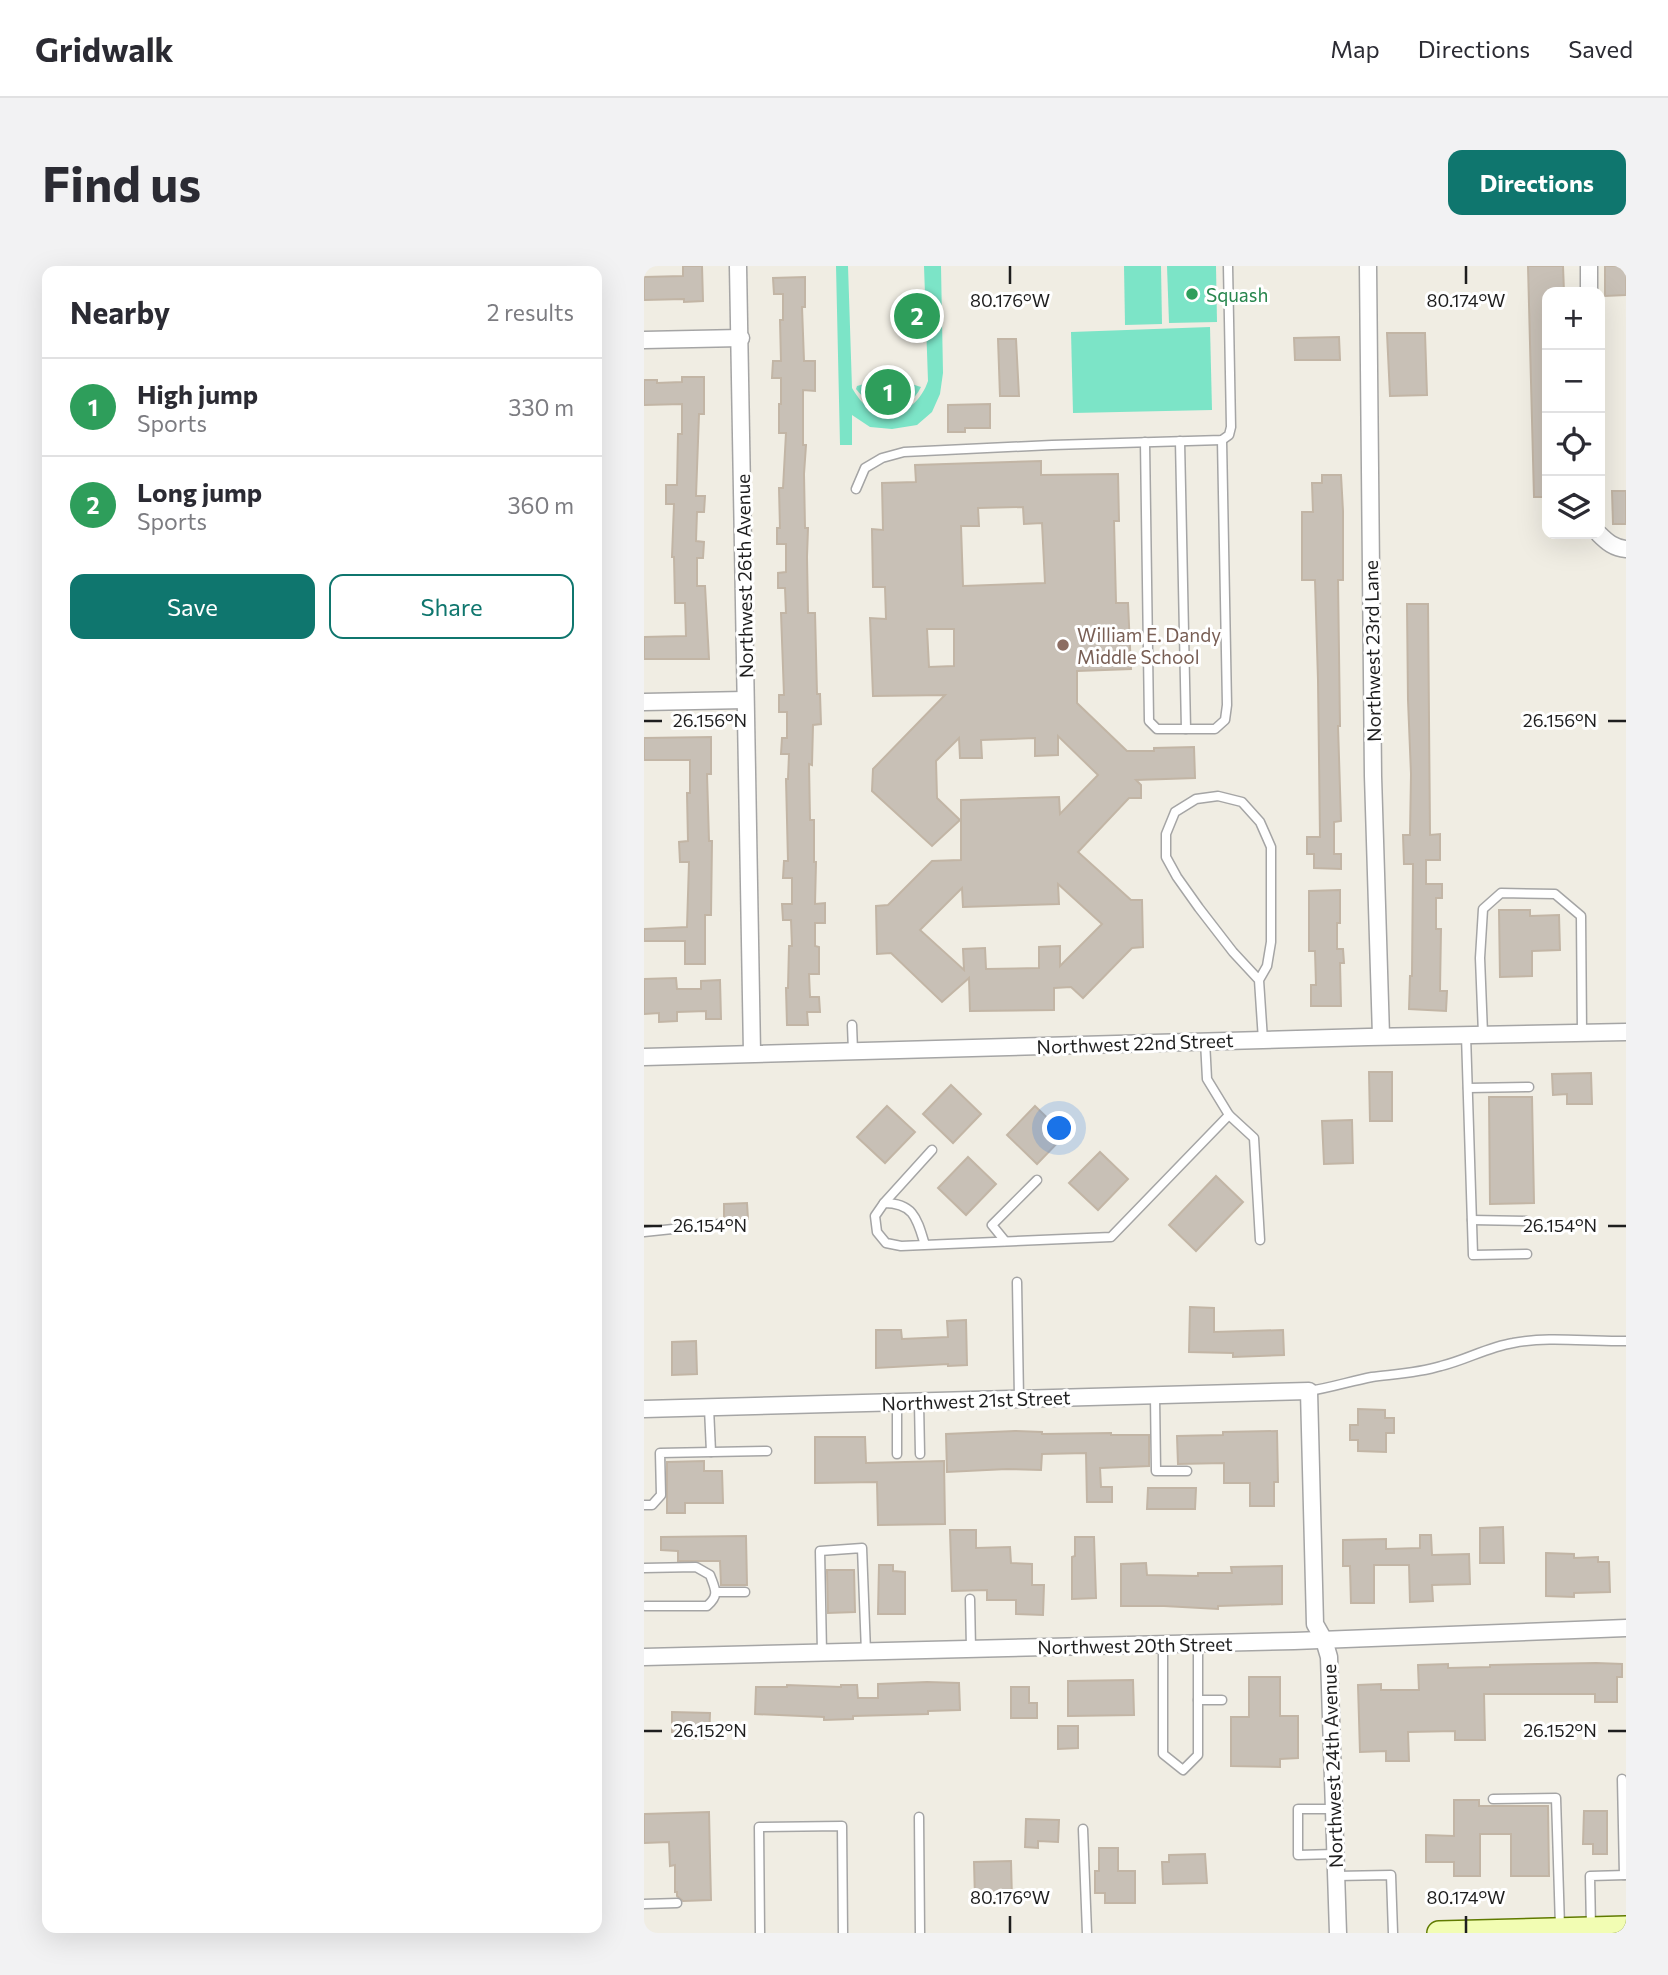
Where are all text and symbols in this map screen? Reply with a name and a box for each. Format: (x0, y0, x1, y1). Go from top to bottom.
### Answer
text: Gridwalk (35, 28, 174, 69)
text: Map (1330, 34, 1380, 63)
text: Directions (1418, 34, 1530, 63)
text: Saved (1568, 34, 1633, 63)
button: Directions (1448, 150, 1626, 215)
text: Find us (42, 152, 201, 212)
place label: Squash (1206, 283, 1268, 306)
marker: Squash (1184, 286, 1200, 302)
map controls (1542, 287, 1605, 539)
button: + (1542, 287, 1605, 350)
text: 80.176°W (970, 289, 1050, 311)
text: 80.174°W (1427, 289, 1505, 311)
pin: 2 (894, 290, 940, 342)
text: Nearby (70, 293, 170, 330)
text: 2 results (487, 298, 574, 326)
button: − (1542, 350, 1605, 413)
pin: 1 (865, 366, 911, 418)
text: High jump (137, 378, 258, 409)
text: 1 (88, 393, 98, 421)
text: 330 m (508, 393, 574, 421)
text: Sports (137, 409, 207, 437)
button: locate (1542, 413, 1605, 476)
street label: Northwest 26th Avenue (731, 474, 757, 678)
text: Long jump (137, 476, 262, 507)
button: layers (1542, 476, 1605, 539)
text: 2 (86, 491, 100, 519)
text: 360 m (507, 491, 574, 519)
text: Sports (137, 507, 207, 535)
street label: Northwest 23rd Lane (1359, 560, 1385, 742)
button: Save (70, 574, 315, 639)
button: Share (329, 574, 574, 639)
place label: William E. Dandy Middle School (1077, 623, 1221, 668)
marker: William E. Dandy Middle School (1055, 637, 1071, 653)
text: 26.156°N (673, 709, 747, 731)
text: 26.156°N (1523, 709, 1597, 731)
street label: Northwest 22nd Street (1036, 1028, 1234, 1058)
your location (1042, 1111, 1076, 1145)
text: 26.154°N (673, 1214, 747, 1236)
text: 26.154°N (1523, 1214, 1597, 1236)
street label: Northwest 21st Street (881, 1385, 1071, 1415)
street label: Northwest 20th Street (1037, 1632, 1233, 1658)
street label: Northwest 24th Avenue (1317, 1664, 1347, 1868)
text: 26.152°N (673, 1719, 747, 1741)
text: 26.152°N (1523, 1719, 1597, 1741)
text: 80.176°W (970, 1886, 1050, 1908)
text: 80.174°W (1427, 1886, 1505, 1908)

